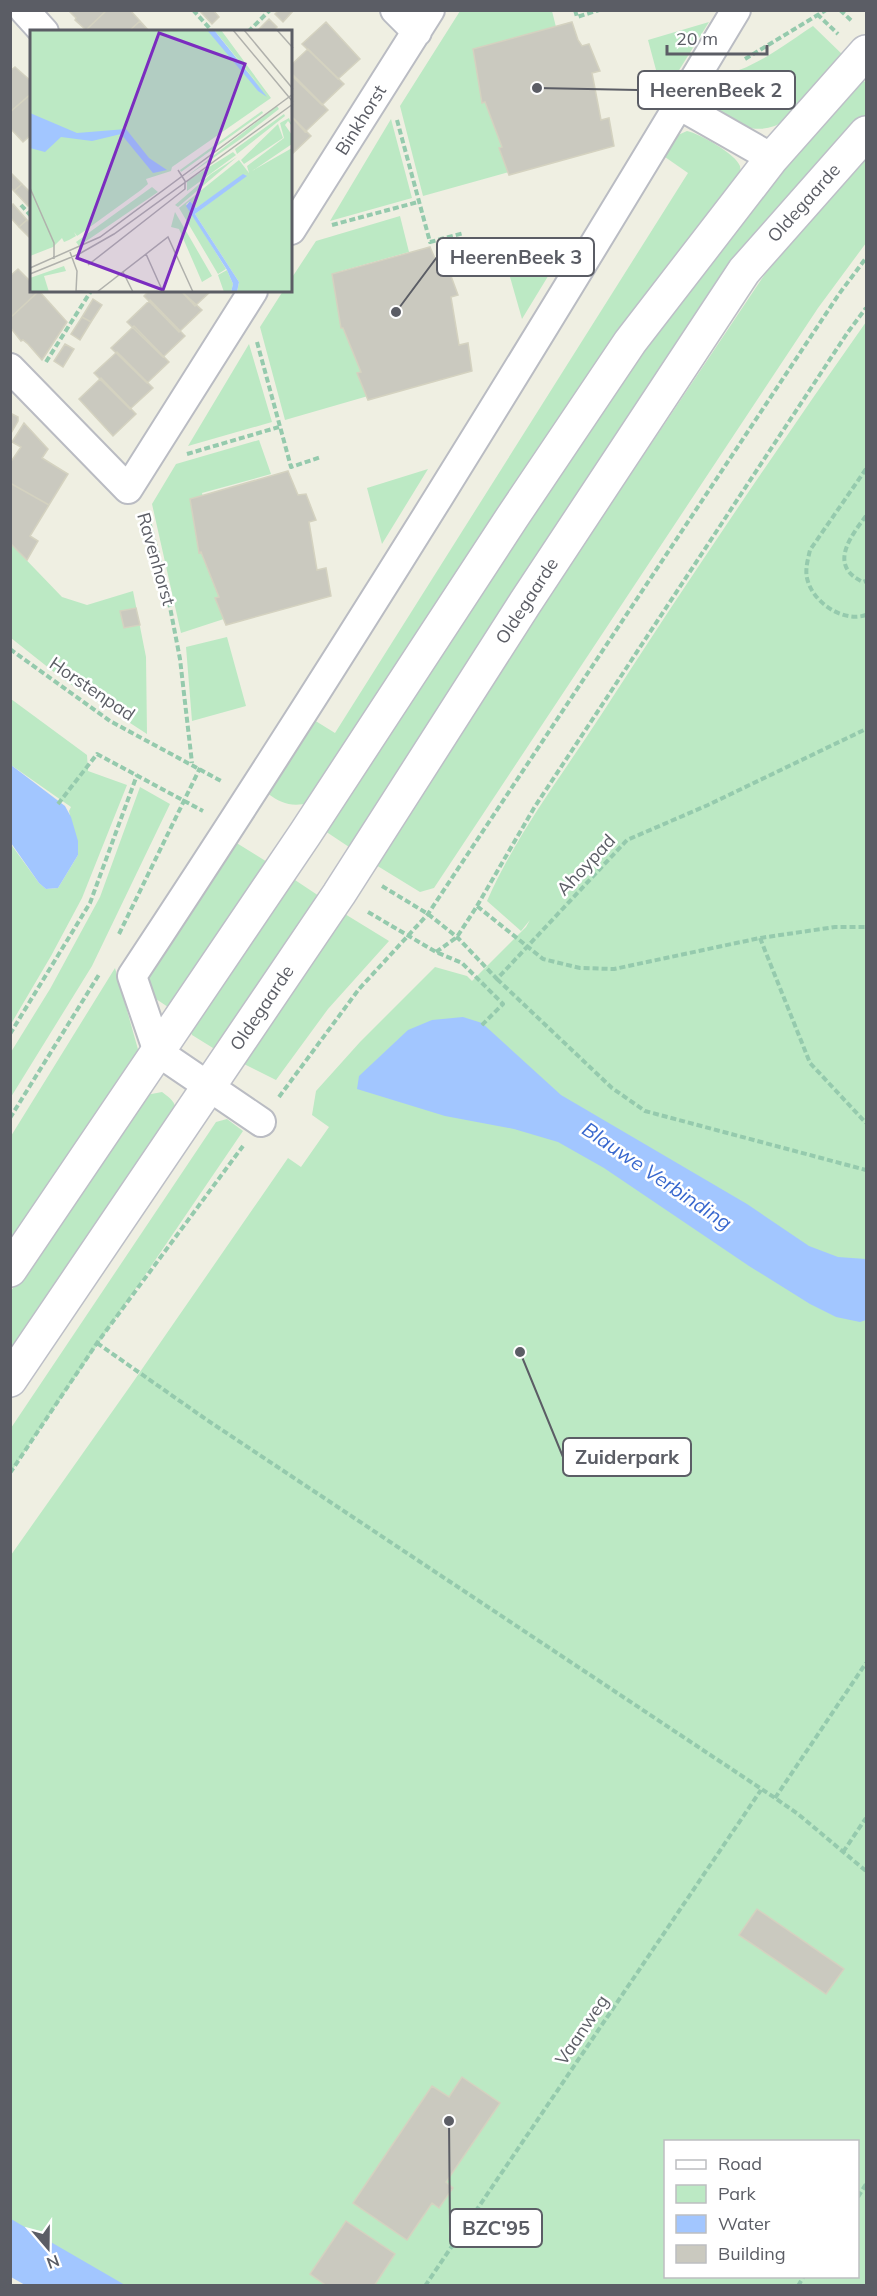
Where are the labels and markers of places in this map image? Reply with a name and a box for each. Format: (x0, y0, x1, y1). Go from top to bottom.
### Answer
callout: HeerenBeek 2 (638, 71, 795, 109)
callout: HeerenBeek 3 (437, 238, 594, 276)
callout: Zuiderpark (563, 1438, 691, 1476)
callout: BZC'95 (450, 2209, 542, 2247)

